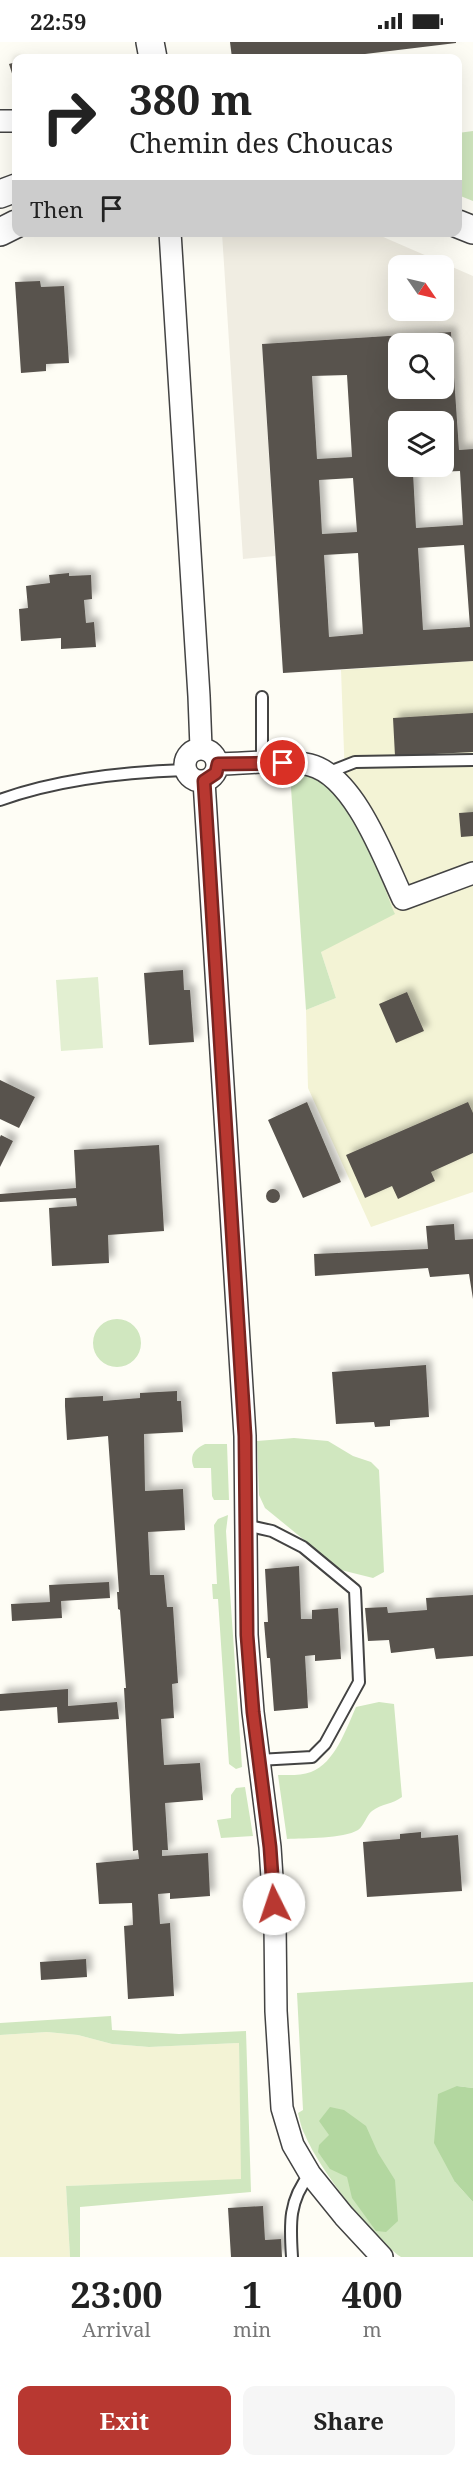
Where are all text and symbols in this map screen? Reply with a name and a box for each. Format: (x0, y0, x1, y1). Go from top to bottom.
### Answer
text: 22:59 (30, 6, 86, 36)
text: 380 m (129, 70, 253, 127)
icon: right (30, 78, 108, 156)
text: Chemin des Choucas (129, 124, 393, 161)
icon: arrive (95, 192, 128, 225)
text: Then (30, 194, 83, 224)
north arrow (388, 255, 454, 321)
map controls (388, 255, 454, 477)
button: search (388, 333, 454, 399)
button: layers (388, 411, 454, 477)
pin (257, 737, 308, 788)
icon: arrive (266, 746, 299, 779)
position arrow (242, 1872, 306, 1936)
text: 23:00 (70, 2270, 163, 2319)
text: 1 (242, 2270, 262, 2319)
text: 400 (342, 2270, 403, 2319)
text: Arrival (82, 2316, 151, 2343)
text: min (233, 2316, 271, 2343)
text: m (363, 2316, 382, 2343)
button: Exit (18, 2386, 231, 2455)
button: Share (243, 2386, 455, 2455)

